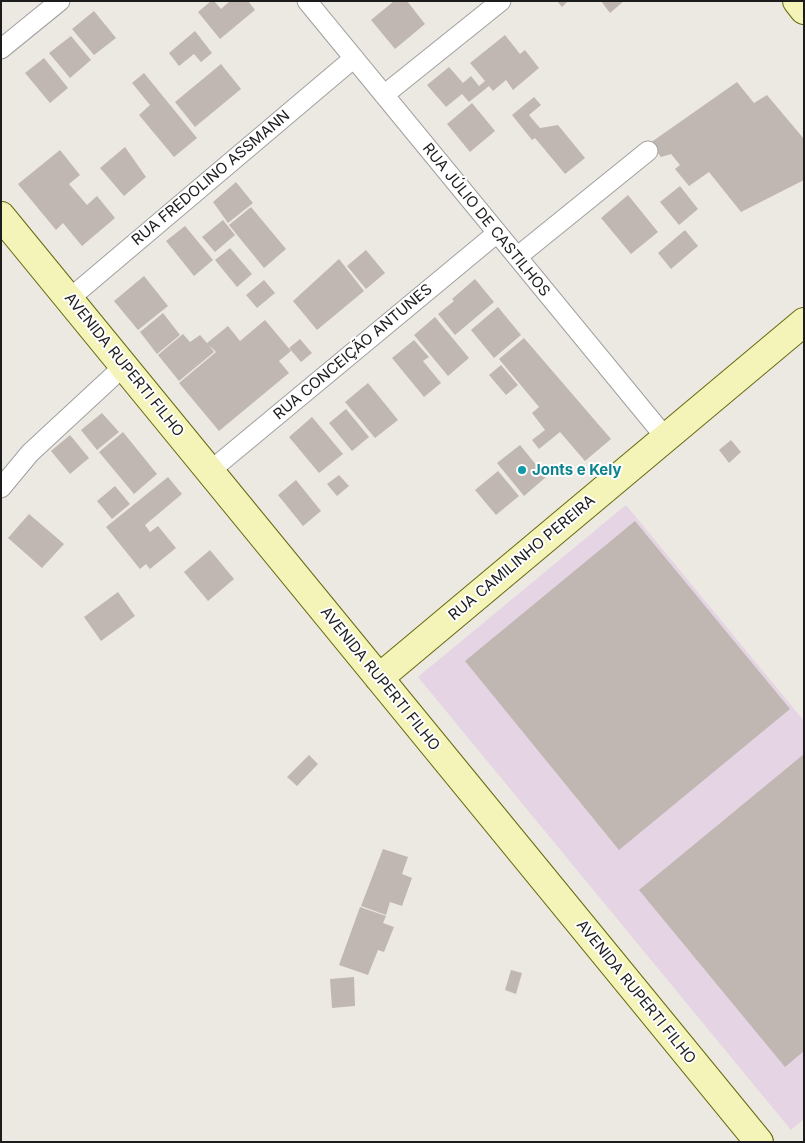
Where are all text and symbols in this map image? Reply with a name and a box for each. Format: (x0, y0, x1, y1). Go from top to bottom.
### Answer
street label: RUA FREDOLINO ASSMANN (128, 107, 294, 249)
street label: RUA JÚLIO DE CASTILHOS (419, 140, 553, 300)
street label: RUA CONCEIÇÃO ANTUNES (270, 280, 436, 424)
street label: AVENIDA RUPERTI FILHO (60, 289, 188, 441)
place label: Jonts e Kely (532, 461, 622, 479)
marker: Jonts e Kely (516, 464, 528, 476)
street label: RUA CAMILINHO PEREIRA (445, 491, 599, 625)
street label: AVENIDA RUPERTI FILHO (316, 603, 444, 755)
street label: AVENIDA RUPERTI FILHO (572, 916, 700, 1068)

